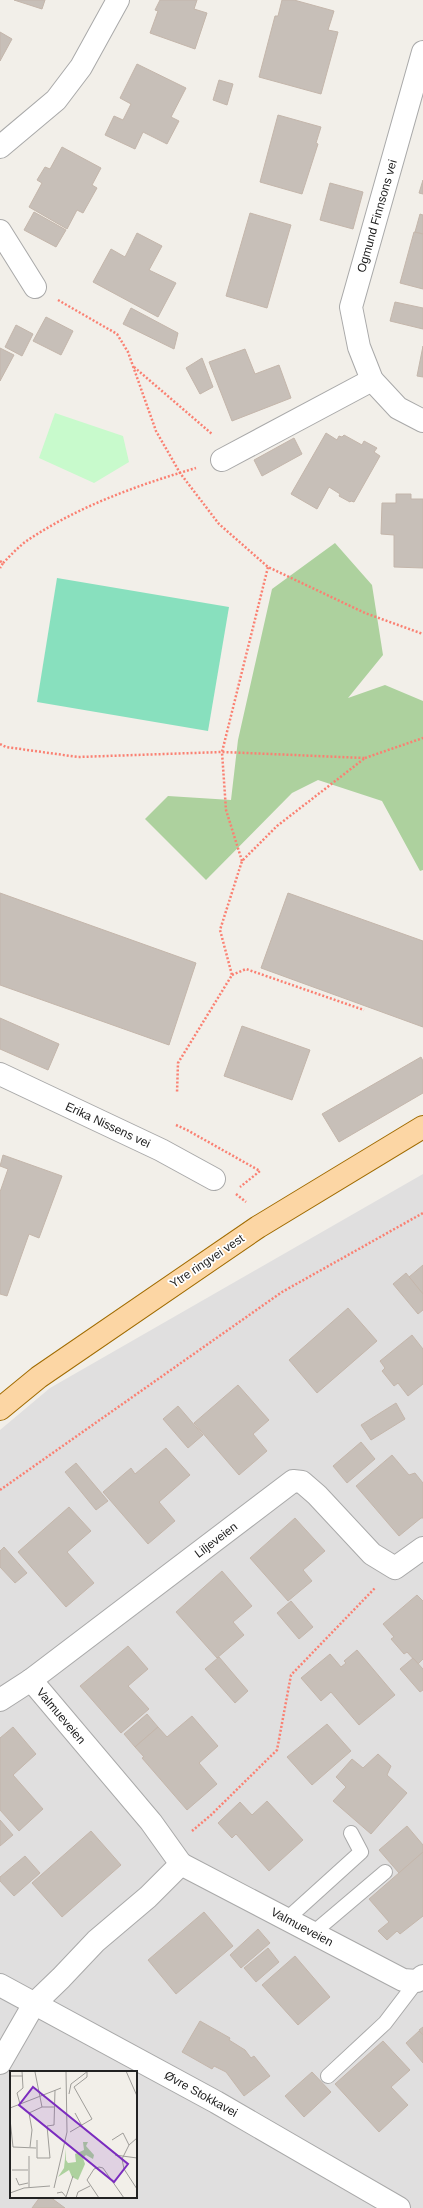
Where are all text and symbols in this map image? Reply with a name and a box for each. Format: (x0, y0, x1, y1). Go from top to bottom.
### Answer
street label: Ogmund Finnsons vei (354, 158, 400, 274)
street label: Erika Nissens vei (63, 1099, 153, 1151)
street label: Ytre ringvei vest (167, 1231, 247, 1291)
street label: Liljeveien (192, 1519, 240, 1561)
street label: Valmueveien (34, 1685, 88, 1747)
street label: Valmueveien (268, 1905, 336, 1949)
street label: Øvre Stokkavei (162, 2068, 240, 2120)
inset map (10, 2071, 137, 2198)

